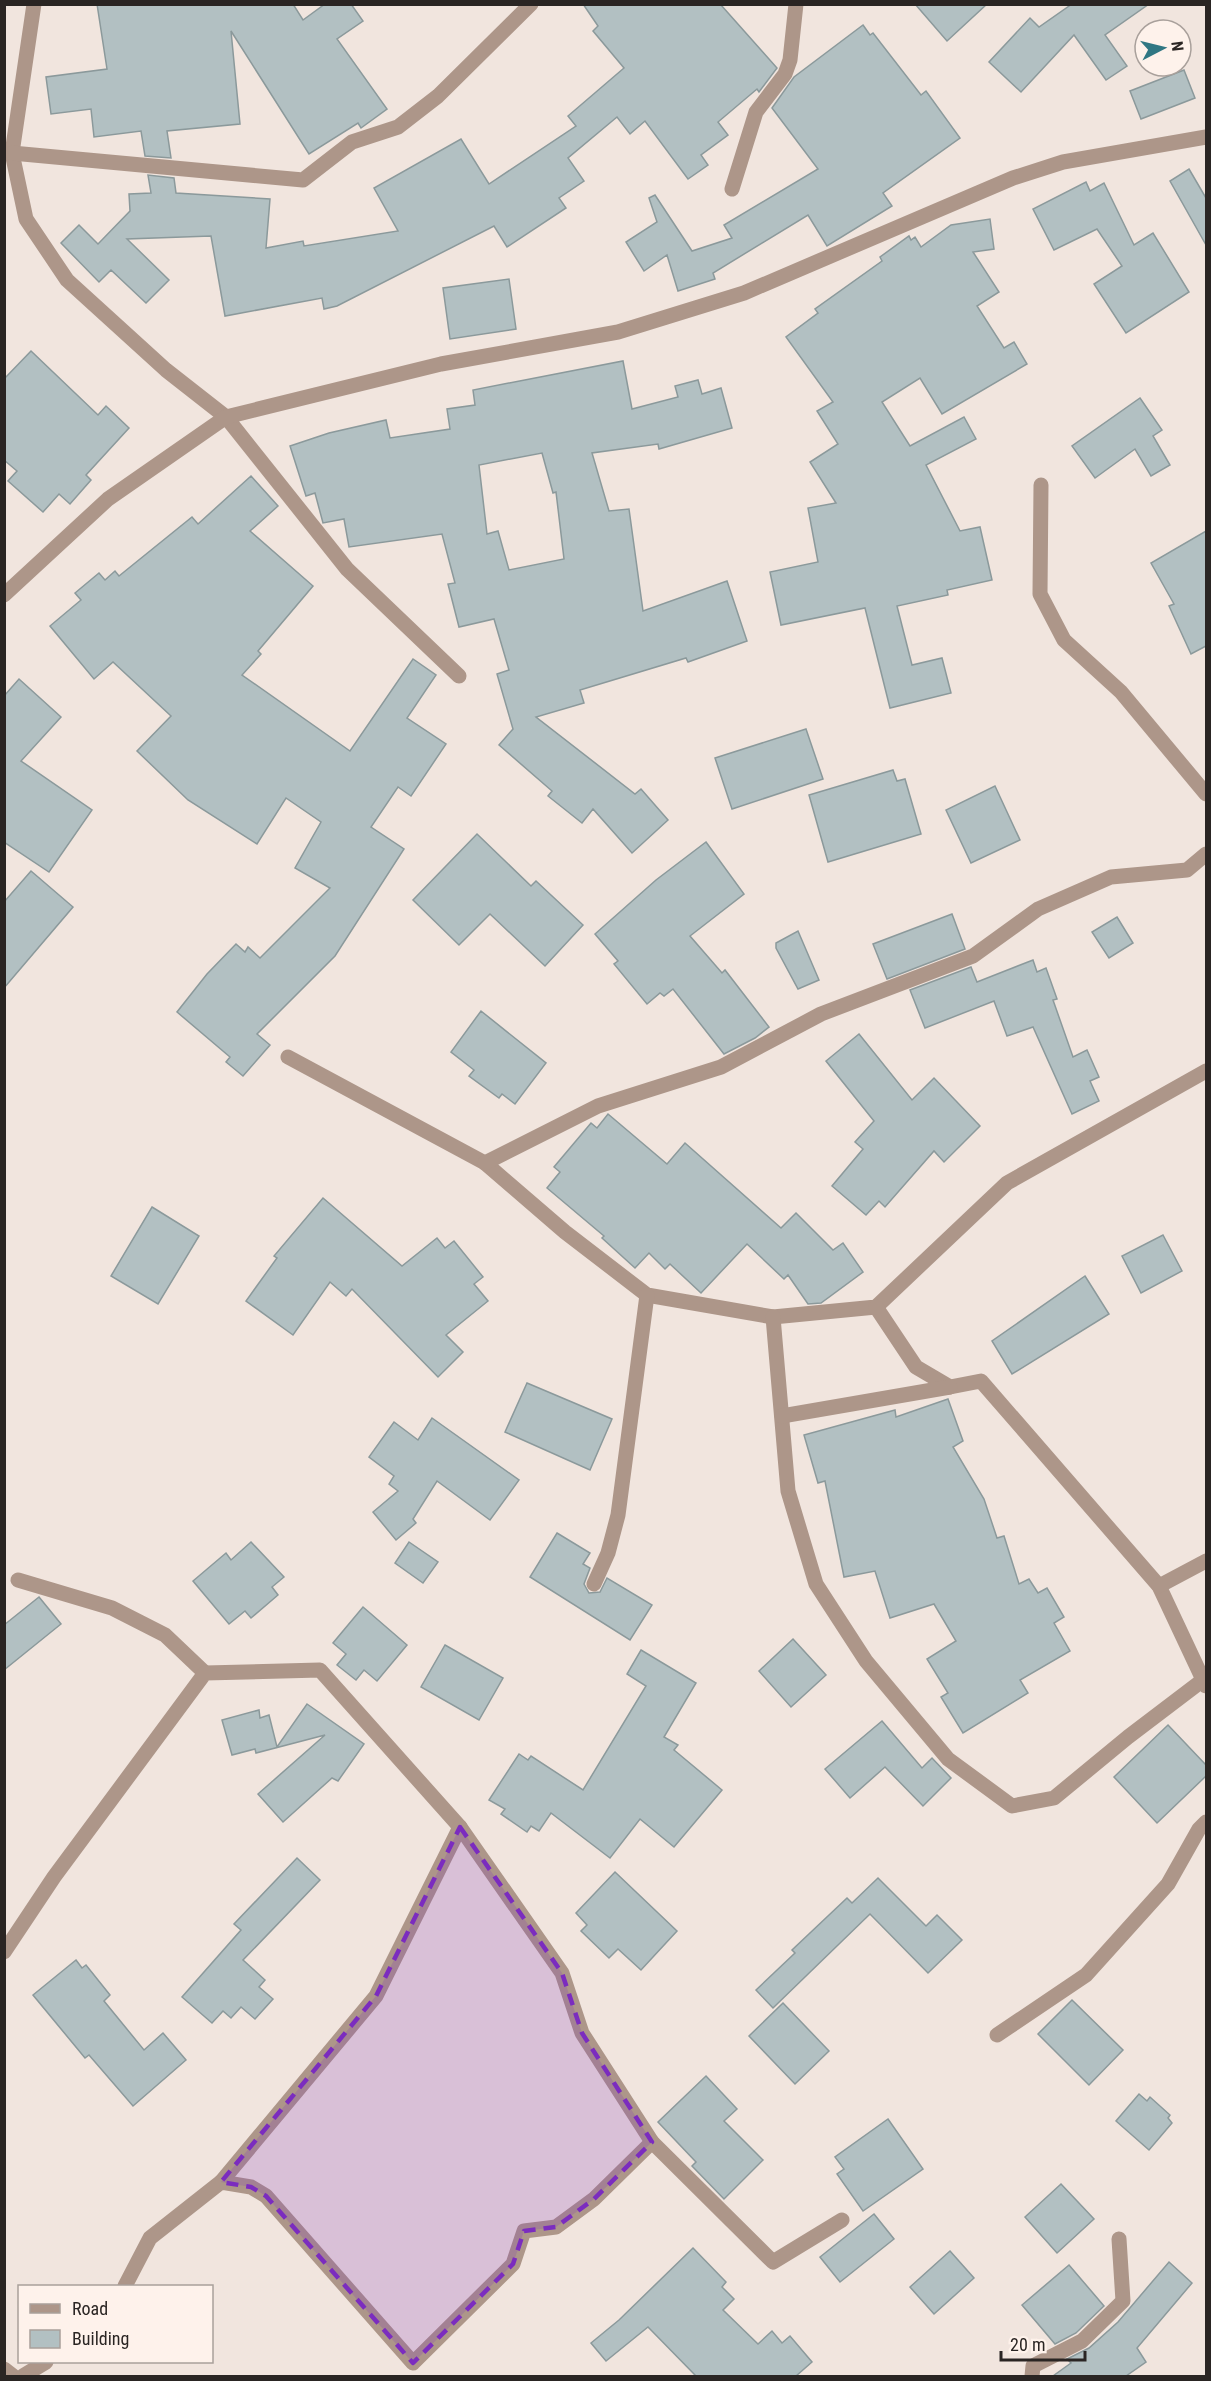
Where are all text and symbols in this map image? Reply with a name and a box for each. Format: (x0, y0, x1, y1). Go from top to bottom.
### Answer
north arrow (1133, 18, 1193, 78)
text: N (1167, 40, 1187, 52)
legend (18, 2285, 213, 2363)
text: Road (72, 2298, 108, 2319)
scale bar (1001, 2324, 1085, 2362)
text: Building (72, 2328, 129, 2349)
text: 20 m (1010, 2334, 1045, 2355)

